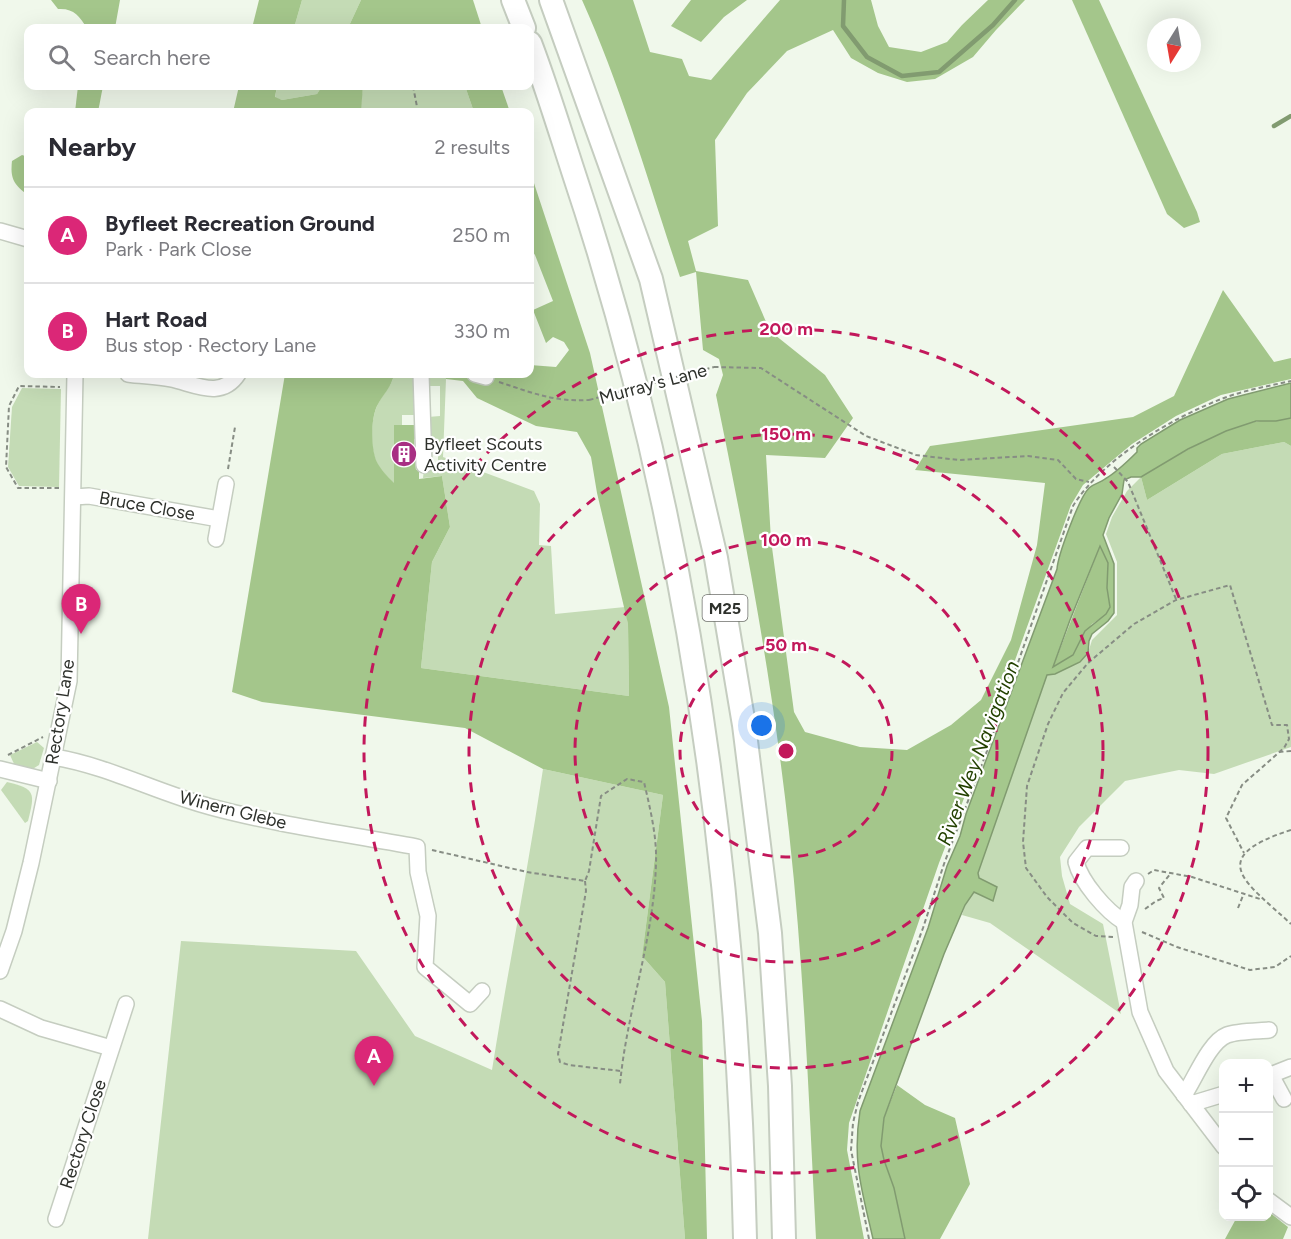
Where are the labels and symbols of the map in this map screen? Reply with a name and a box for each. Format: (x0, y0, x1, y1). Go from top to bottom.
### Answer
north arrow (1147, 18, 1201, 72)
text: 200 m (759, 318, 813, 340)
street label: Murray's Lane (597, 359, 710, 409)
text: 150 m (761, 423, 811, 445)
place label: Byfleet Scouts Activity Centre (424, 433, 547, 476)
building icon: Byfleet Scouts Activity Centre (389, 439, 419, 469)
street label: Bruce Close (97, 487, 197, 525)
text: 100 m (761, 529, 811, 551)
pin: B (62, 584, 100, 634)
road number: M25 (702, 595, 748, 621)
text: 50 m (765, 634, 807, 656)
water label: River Wey Navigation (932, 657, 1024, 849)
street label: Rectory Lane (41, 658, 79, 766)
your location (747, 711, 776, 740)
centre of rings (776, 741, 796, 761)
street label: Winern Glebe (177, 786, 289, 834)
pin: A (354, 1036, 394, 1086)
street label: Rectory Close (55, 1076, 111, 1191)

